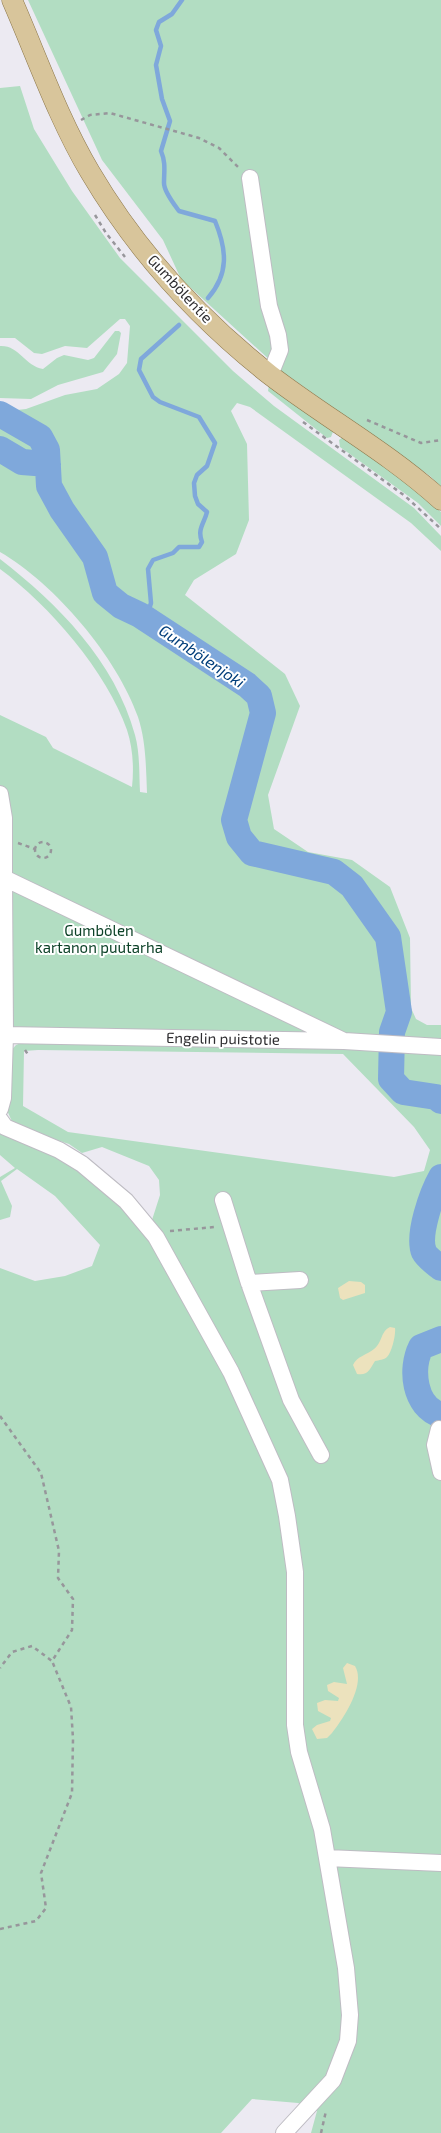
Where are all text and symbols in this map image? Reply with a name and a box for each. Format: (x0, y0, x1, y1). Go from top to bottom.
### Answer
street label: Gumbölentie (145, 250, 217, 326)
water label: Gumbölenjoki (155, 620, 249, 692)
park label: Gumbölen kartanon puutarha (35, 921, 163, 956)
street label: Engelin puistotie (166, 1028, 280, 1048)

